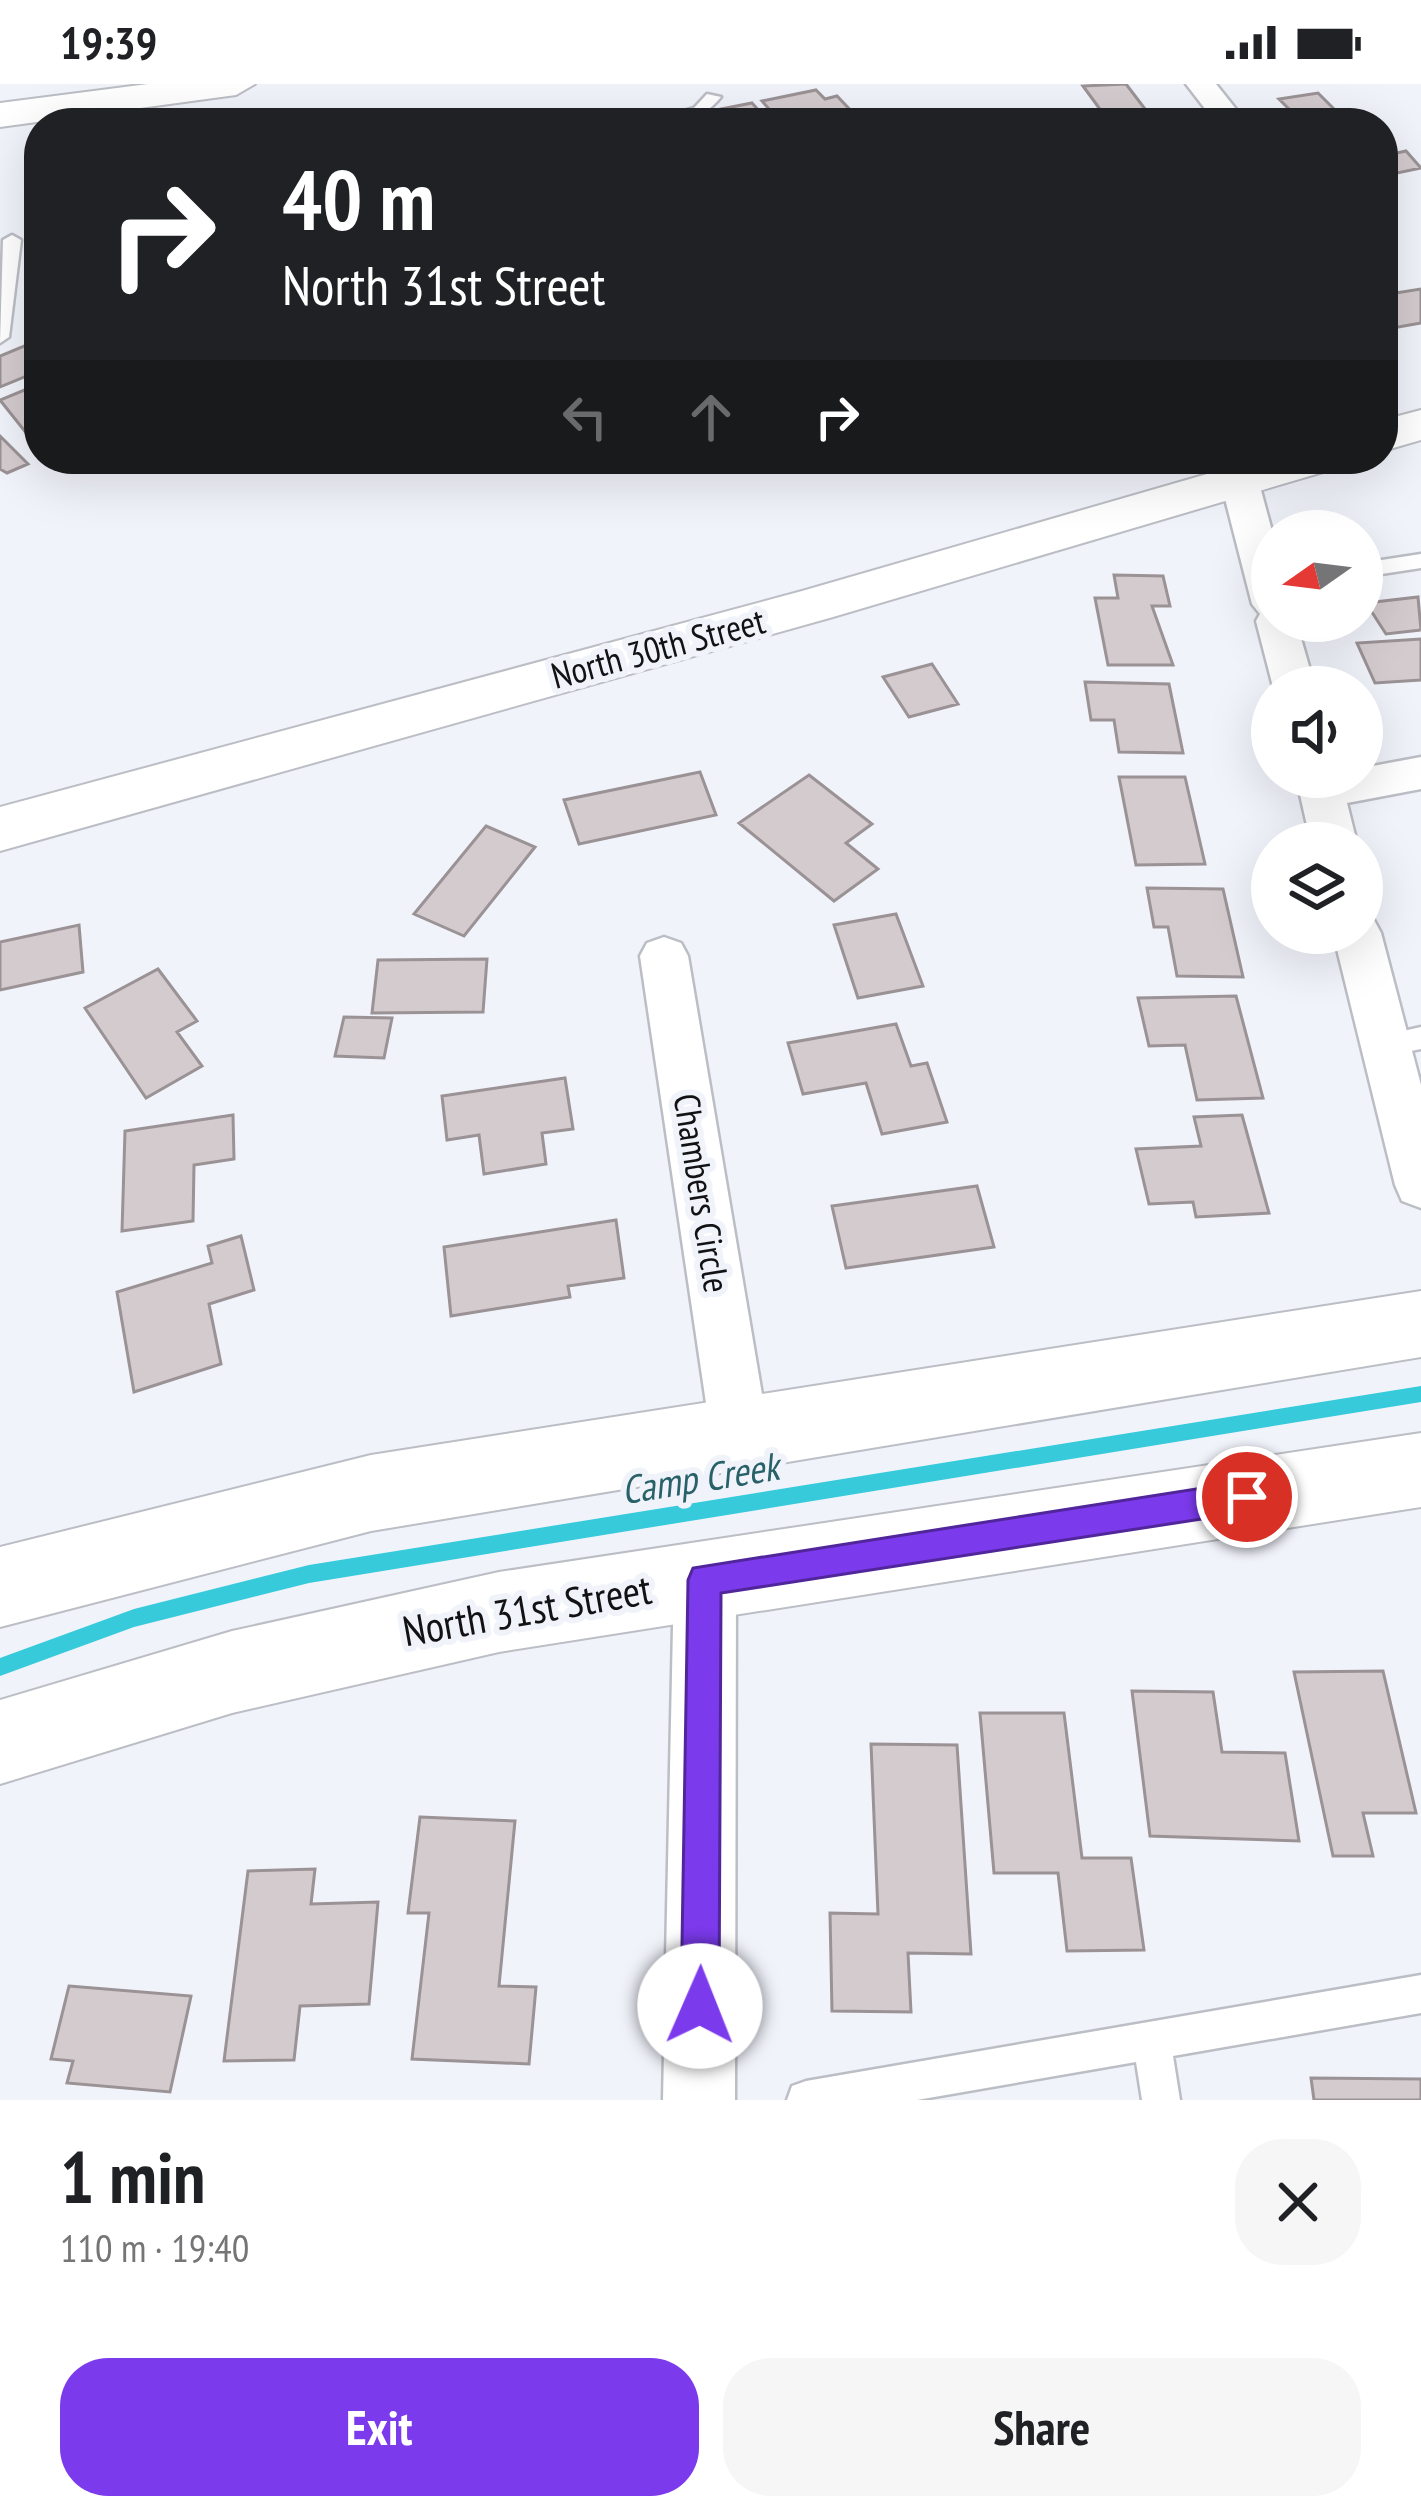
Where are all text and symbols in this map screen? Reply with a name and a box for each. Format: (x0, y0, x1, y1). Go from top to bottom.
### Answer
text: 19:39 (60, 13, 157, 71)
text: 40 m (282, 144, 435, 253)
icon: right (84, 156, 240, 312)
text: North 31st Street (282, 250, 605, 320)
icon: left (552, 384, 618, 450)
icon: ahead (678, 384, 744, 450)
icon: right (804, 384, 870, 450)
north arrow (1251, 510, 1383, 642)
map controls (1251, 510, 1383, 954)
street label: North 30th Street (546, 596, 770, 699)
button: sound (1251, 666, 1383, 798)
button: layers (1251, 822, 1383, 954)
street label: Chambers Circle (664, 1090, 741, 1296)
water label: Camp Creek (618, 1439, 787, 1515)
pin (1196, 1446, 1298, 1548)
icon: arrive (1214, 1464, 1280, 1530)
street label: North 31st Street (398, 1561, 656, 1658)
position arrow (637, 1943, 763, 2069)
text: 1 min (60, 2130, 205, 2223)
button: close (1235, 2139, 1361, 2265)
text: 110 m · 19:40 (60, 2222, 249, 2273)
button: Exit (60, 2358, 699, 2496)
button: Share (723, 2358, 1361, 2496)

